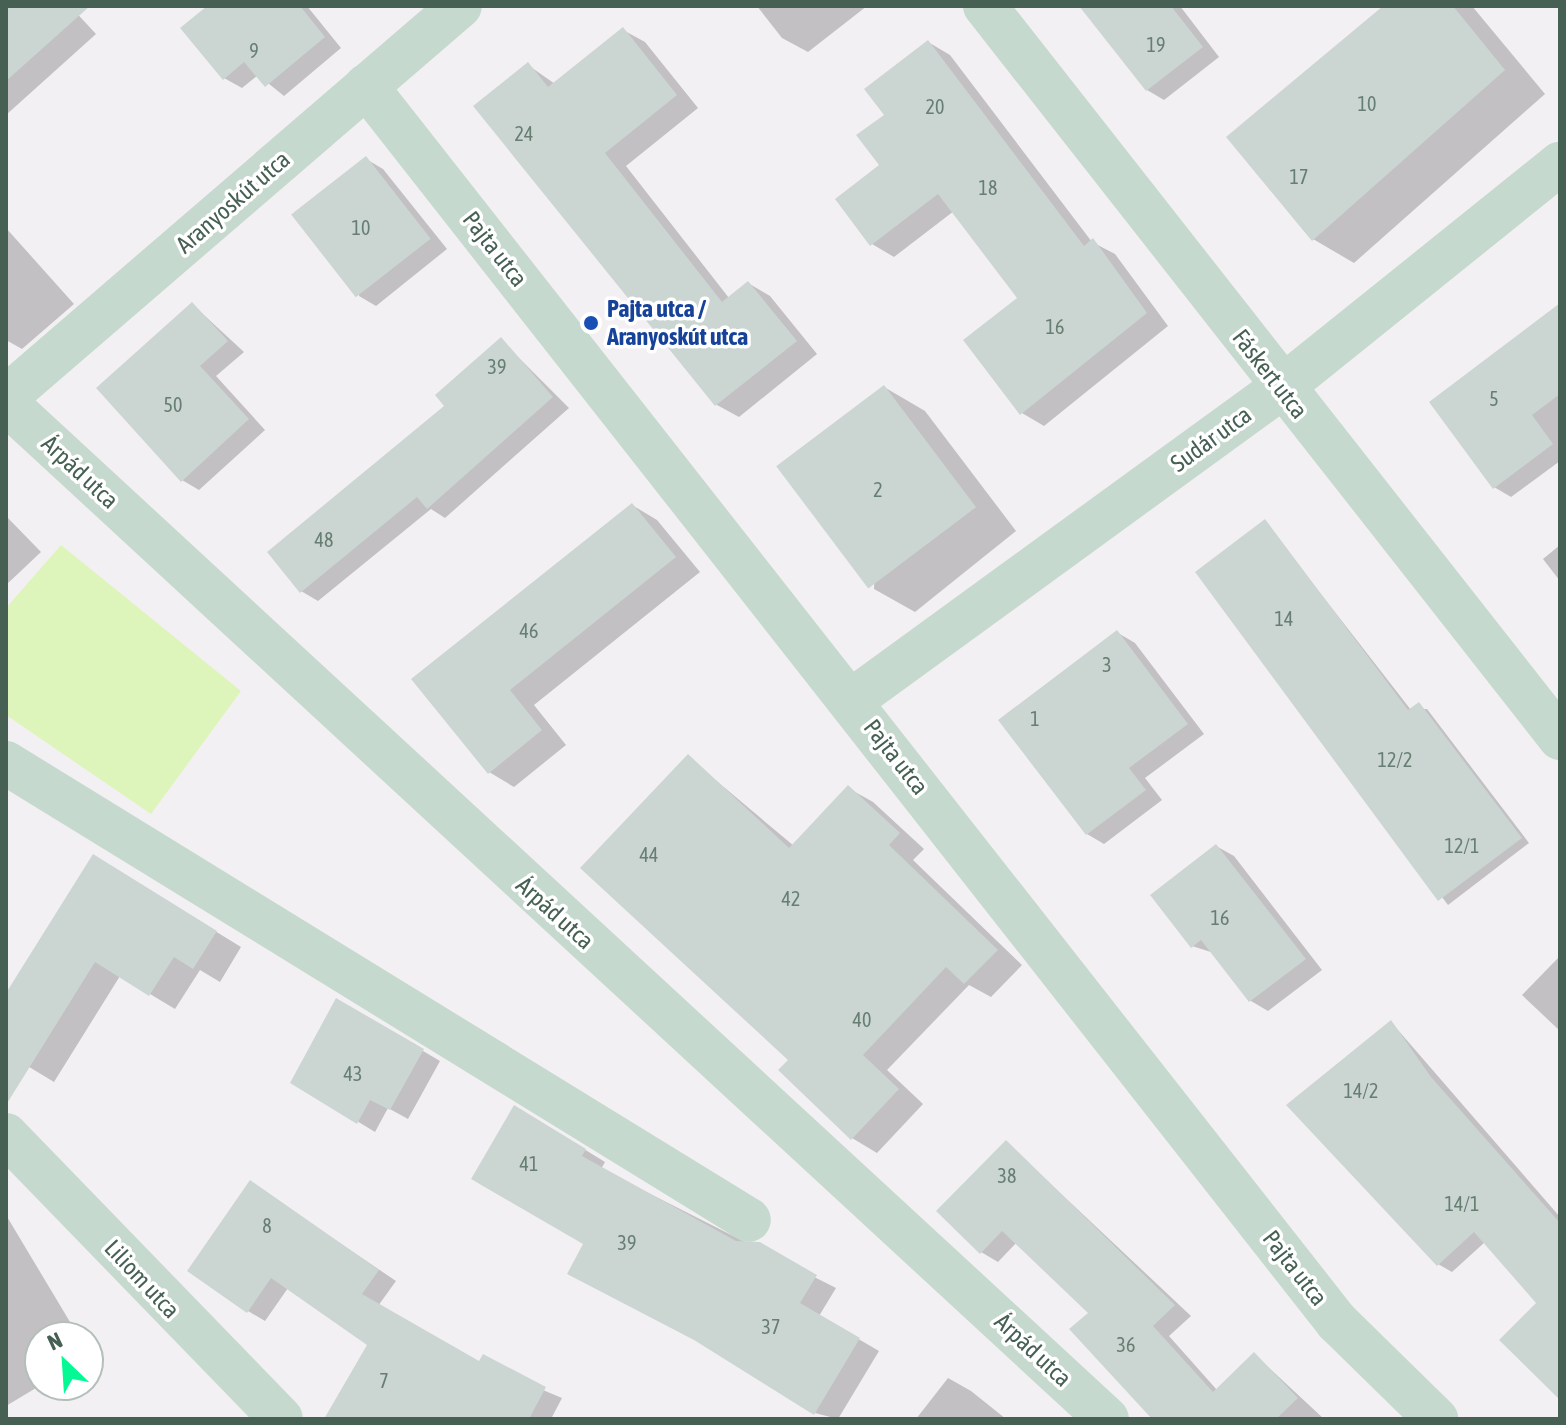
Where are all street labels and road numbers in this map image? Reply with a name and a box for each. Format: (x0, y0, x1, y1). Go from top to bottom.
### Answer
street label: Aranyoskút utca (170, 145, 296, 259)
street label: Pajta utca (457, 206, 533, 292)
street label: Fáskert utca (1226, 324, 1314, 424)
street label: Sudár utca (1165, 400, 1257, 478)
street label: Árpád utca (36, 429, 124, 515)
street label: Pajta utca (858, 714, 934, 800)
street label: Árpád utca (510, 871, 600, 955)
street label: Pajta utca (1257, 1225, 1333, 1311)
street label: Liliom utca (98, 1234, 186, 1324)
street label: Árpád utca (989, 1307, 1077, 1393)

